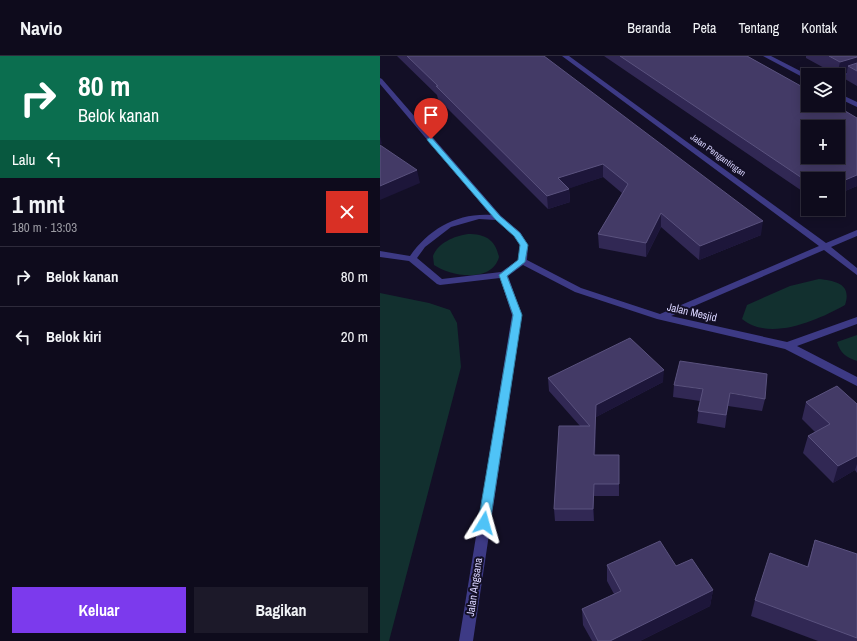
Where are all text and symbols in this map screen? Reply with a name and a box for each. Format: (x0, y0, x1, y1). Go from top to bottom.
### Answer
text: Navio (20, 15, 62, 41)
text: Beranda (627, 19, 671, 37)
text: Peta (693, 19, 716, 37)
text: Tentang (738, 19, 779, 37)
text: Kontak (801, 19, 837, 37)
text: 80 m (78, 67, 130, 105)
map controls (801, 68, 845, 216)
button: layers (801, 68, 845, 112)
icon: right (12, 72, 64, 124)
pin (414, 98, 448, 139)
text: Belok kanan (78, 103, 159, 128)
icon: arrive (420, 104, 442, 126)
button: + (801, 120, 845, 164)
street label: Jalan Pengantingan (688, 131, 748, 179)
icon: left (43, 148, 65, 170)
text: Lalu (12, 149, 35, 170)
button: − (801, 172, 845, 216)
text: 1 mnt (12, 188, 65, 220)
button: close (326, 191, 368, 233)
text: 180 m · 13:03 (12, 219, 77, 236)
icon: right (12, 266, 34, 288)
text: Belok kanan (46, 266, 118, 287)
text: 80 m (341, 266, 368, 287)
street label: Jalan Mesjid (666, 299, 718, 325)
icon: left (12, 326, 34, 348)
text: Belok kiri (46, 326, 101, 347)
text: 20 m (341, 326, 368, 347)
position arrow (463, 502, 505, 544)
street label: Jalan Angsana (463, 557, 485, 617)
button: Keluar (12, 587, 186, 633)
button: Bagikan (194, 587, 368, 633)

